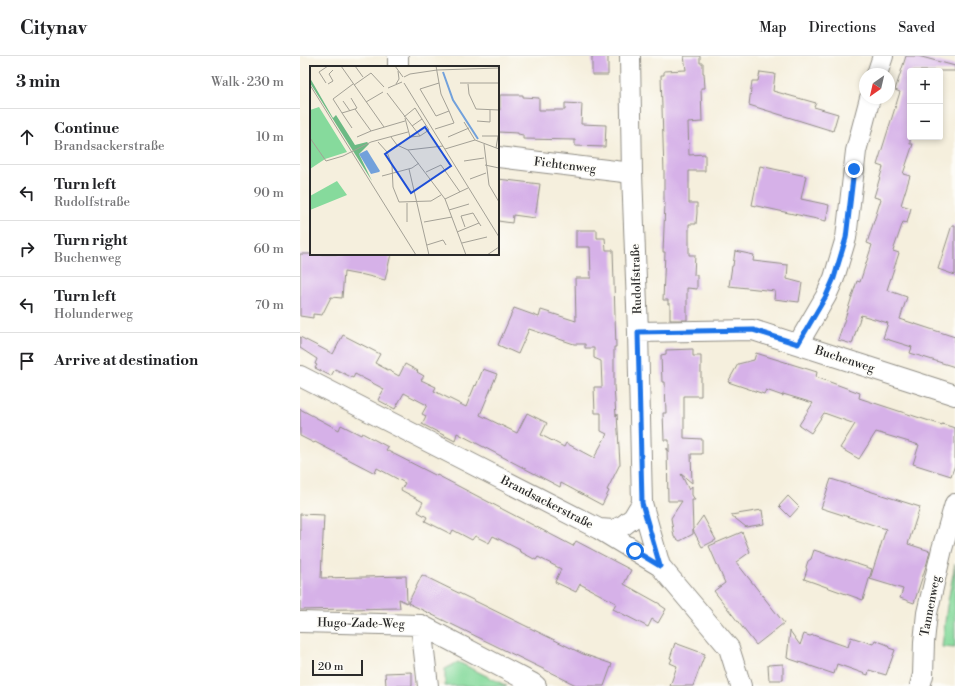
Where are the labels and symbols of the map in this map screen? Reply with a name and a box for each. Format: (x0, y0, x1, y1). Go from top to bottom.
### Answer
inset map (310, 66, 499, 255)
north arrow (859, 68, 895, 104)
street label: Fichtenweg (533, 154, 598, 177)
route end (845, 160, 863, 178)
street label: Rudolfstraße (628, 244, 645, 314)
street label: Buchenweg (812, 342, 877, 376)
street label: Brandsackerstraße (497, 472, 596, 532)
route start (626, 542, 644, 560)
street label: Tannenweg (917, 574, 944, 638)
street label: Hugo-Zade-Weg (317, 615, 406, 632)
scale bar (312, 658, 363, 677)

